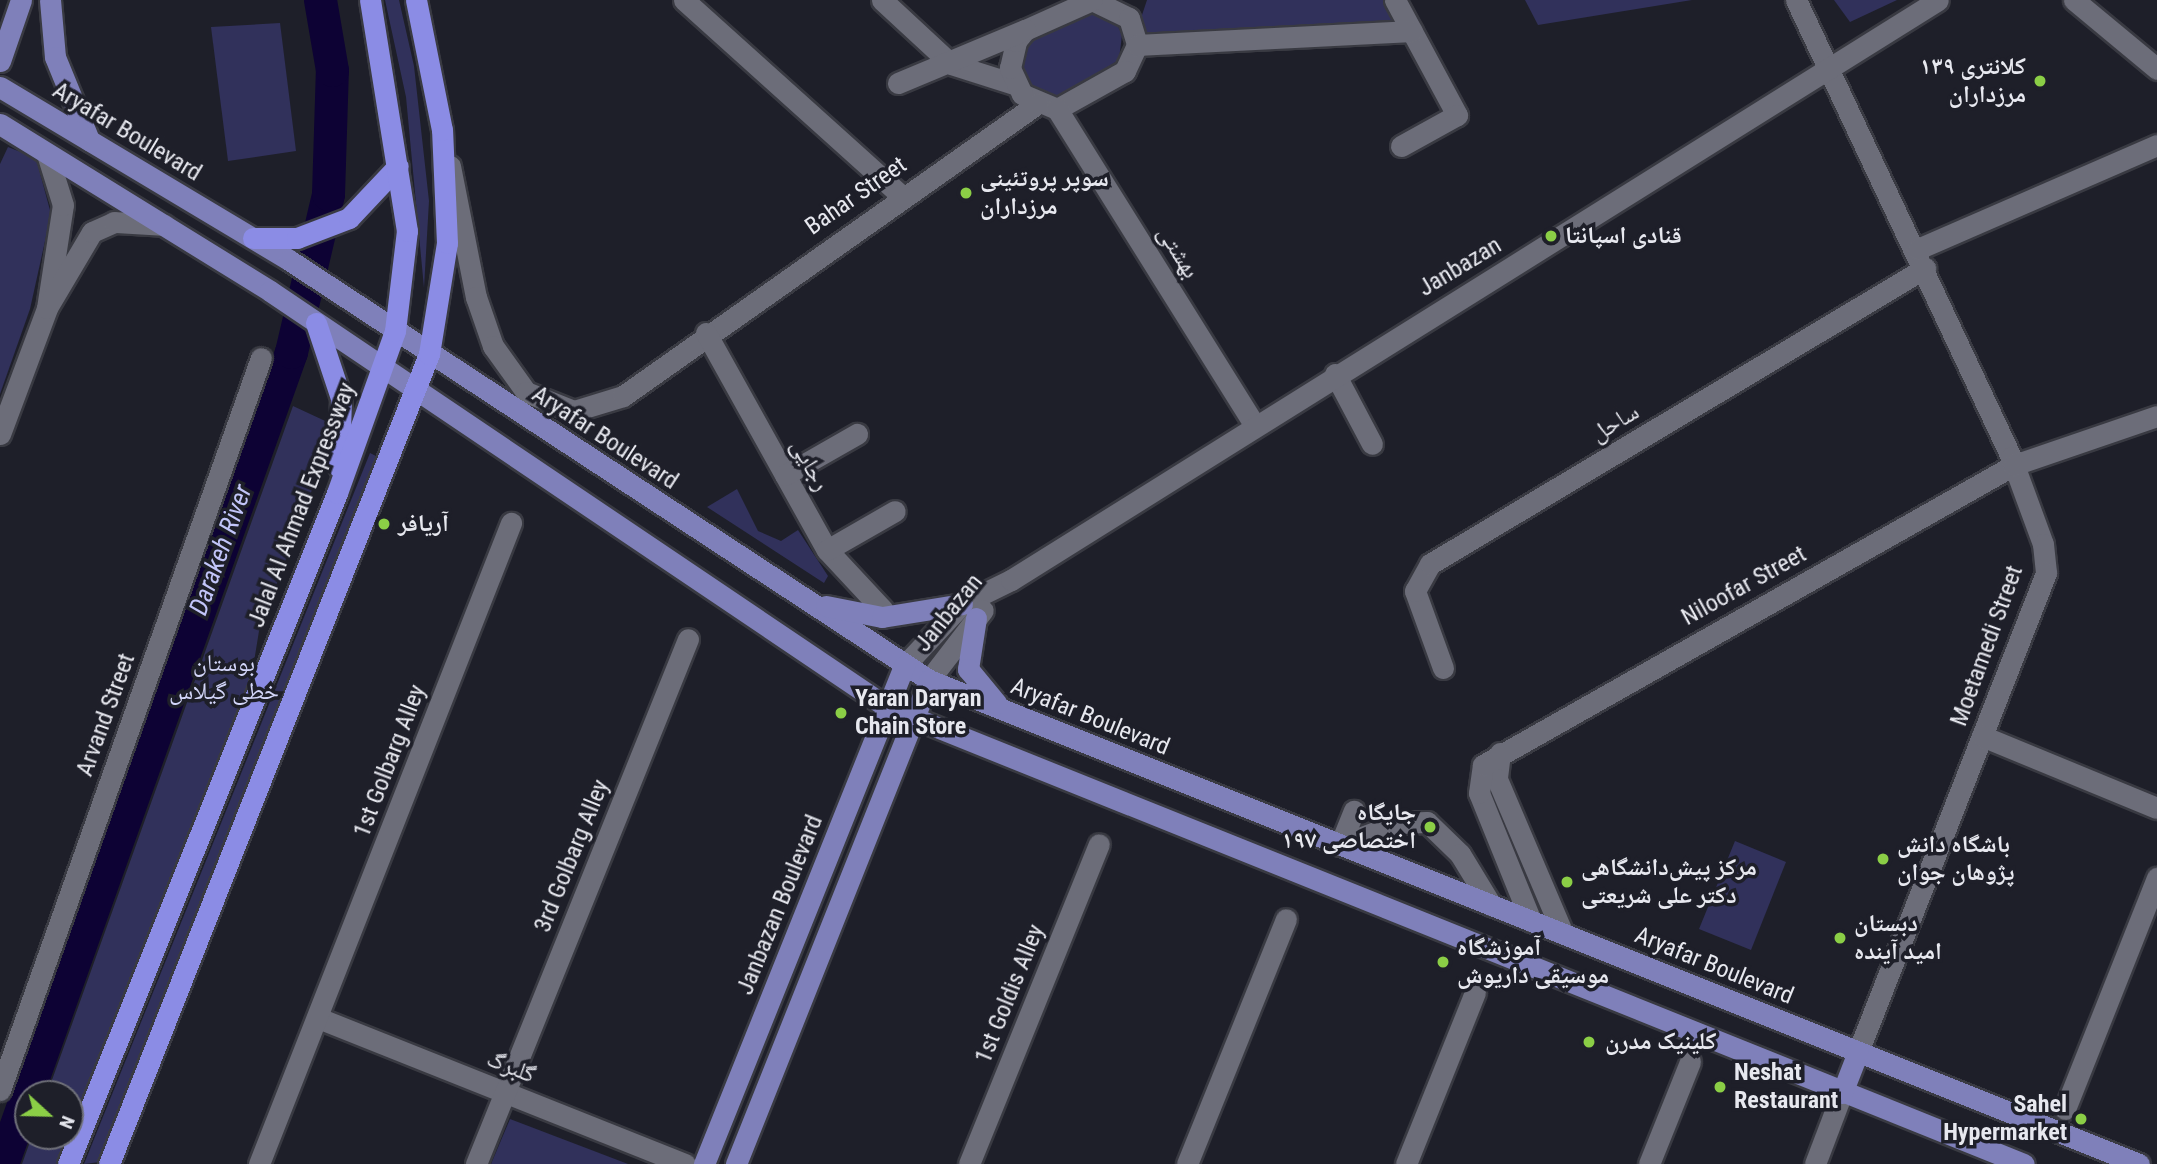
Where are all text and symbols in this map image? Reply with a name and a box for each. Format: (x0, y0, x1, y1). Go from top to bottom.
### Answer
place label: کلانتری ۱۳۹ مرزداران (1920, 53, 2026, 109)
marker: کلانتری ۱۳۹ مرزداران (2032, 73, 2048, 89)
street label: Aryafar Boulevard (47, 76, 207, 188)
street label: Bahar Street (800, 151, 912, 241)
place label: سوپر پروتئینی مرزداران (980, 165, 1109, 221)
marker: سوپر پروتئینی مرزداران (958, 185, 974, 201)
street label: بهشتی (1151, 220, 1205, 284)
place label: قنادی اسپانتا (1565, 222, 1682, 250)
marker: قنادی اسپانتا (1543, 228, 1559, 244)
street label: Janbazan (1413, 231, 1507, 303)
street label: Jalal Al Ahmad Expressway (242, 379, 362, 631)
street label: Aryafar Boulevard (526, 380, 684, 496)
street label: ساحل (1586, 397, 1644, 449)
street label: رجایی (784, 434, 836, 496)
water label: Darakeh River (183, 481, 259, 619)
place label: آریافر (398, 510, 449, 538)
marker: آریافر (376, 516, 392, 532)
street label: Niloofar Street (1677, 540, 1811, 632)
street label: Moetamedi Street (1945, 562, 2029, 730)
street label: Janbazan (909, 568, 989, 658)
street label: Arvand Street (71, 650, 141, 780)
park label: بوستان خطی گیلاس (169, 650, 279, 706)
street label: Aryafar Boulevard (1006, 672, 1174, 762)
street label: 1st Golbarg Alley (348, 681, 432, 841)
place label: Yaran Daryan Chain Store (855, 685, 981, 741)
marker: Yaran Daryan Chain Store (833, 705, 849, 721)
street label: 3rd Golbarg Alley (528, 776, 616, 936)
place label: جایگاه اختصاصی ۱۹۷ (1281, 799, 1416, 855)
street label: Janbazan Boulevard (731, 811, 829, 999)
marker: جایگاه اختصاصی ۱۹۷ (1422, 819, 1438, 835)
place label: باشگاه دانش پژوهان جوان (1897, 831, 2015, 887)
marker: باشگاه دانش پژوهان جوان (1875, 851, 1891, 867)
place label: مرکز پیش‌دانشگاهی دکتر علی شریعتی (1581, 854, 1757, 910)
marker: مرکز پیش‌دانشگاهی دکتر علی شریعتی (1559, 874, 1575, 890)
place label: دبستان امید آینده (1854, 910, 1942, 966)
street label: 1st Goldis Alley (969, 920, 1051, 1068)
street label: Aryafar Boulevard (1630, 921, 1798, 1011)
marker: دبستان امید آینده (1832, 930, 1848, 946)
place label: آموزشگاه موسیقی داریوش (1457, 934, 1609, 990)
marker: آموزشگاه موسیقی داریوش (1435, 954, 1451, 970)
place label: کلینیک مدرن (1605, 1028, 1716, 1056)
marker: کلینیک مدرن (1579, 1032, 1599, 1052)
street label: گلبرگ (482, 1044, 540, 1090)
place label: Neshat Restaurant (1734, 1059, 1838, 1115)
marker: Neshat Restaurant (1712, 1079, 1728, 1095)
north arrow (14, 1080, 84, 1150)
place label: Sahel Hypermarket (1943, 1091, 2067, 1147)
marker: Sahel Hypermarket (2073, 1111, 2089, 1127)
text: N (54, 1113, 80, 1132)

